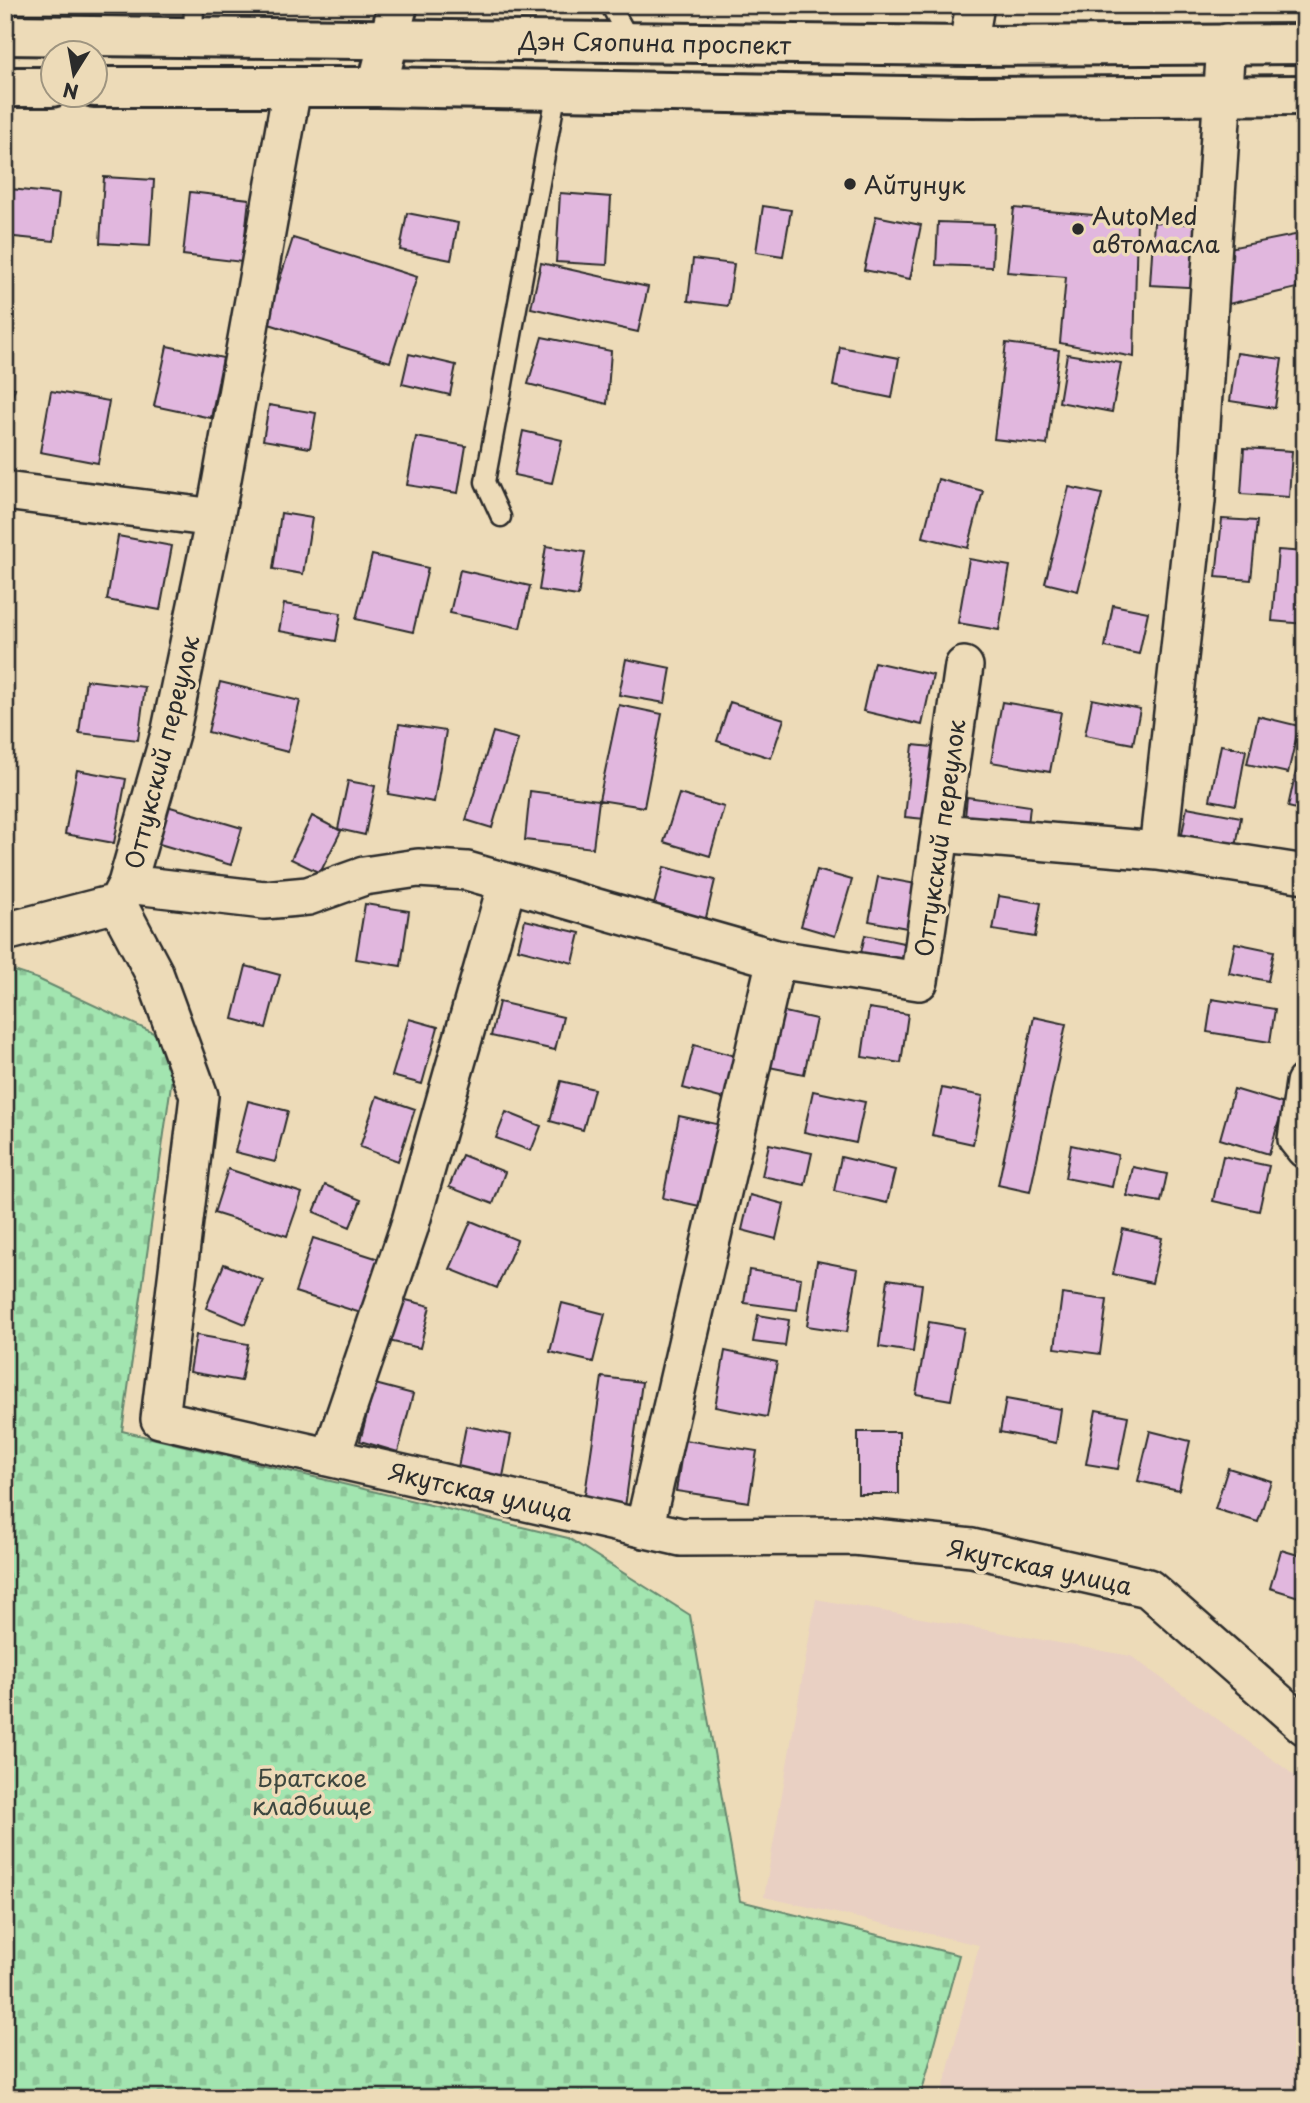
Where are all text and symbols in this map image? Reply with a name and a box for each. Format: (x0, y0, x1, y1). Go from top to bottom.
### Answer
street label: Дэн Сяопина проспект (518, 22, 792, 62)
north arrow (38, 38, 108, 108)
text: N (61, 76, 81, 107)
place label: Айтунук (864, 166, 966, 202)
marker: Айтунук (842, 176, 858, 192)
place label: AutoMed автомасла (1092, 197, 1220, 261)
marker: AutoMed автомасла (1070, 221, 1086, 237)
street label: Оттукский переулок (115, 631, 208, 873)
street label: Оттукский переулок (905, 716, 974, 959)
street label: Якутская улица (385, 1452, 577, 1530)
street label: Якутская улица (944, 1529, 1136, 1603)
park label: Братское кладбище (252, 1759, 372, 1823)

